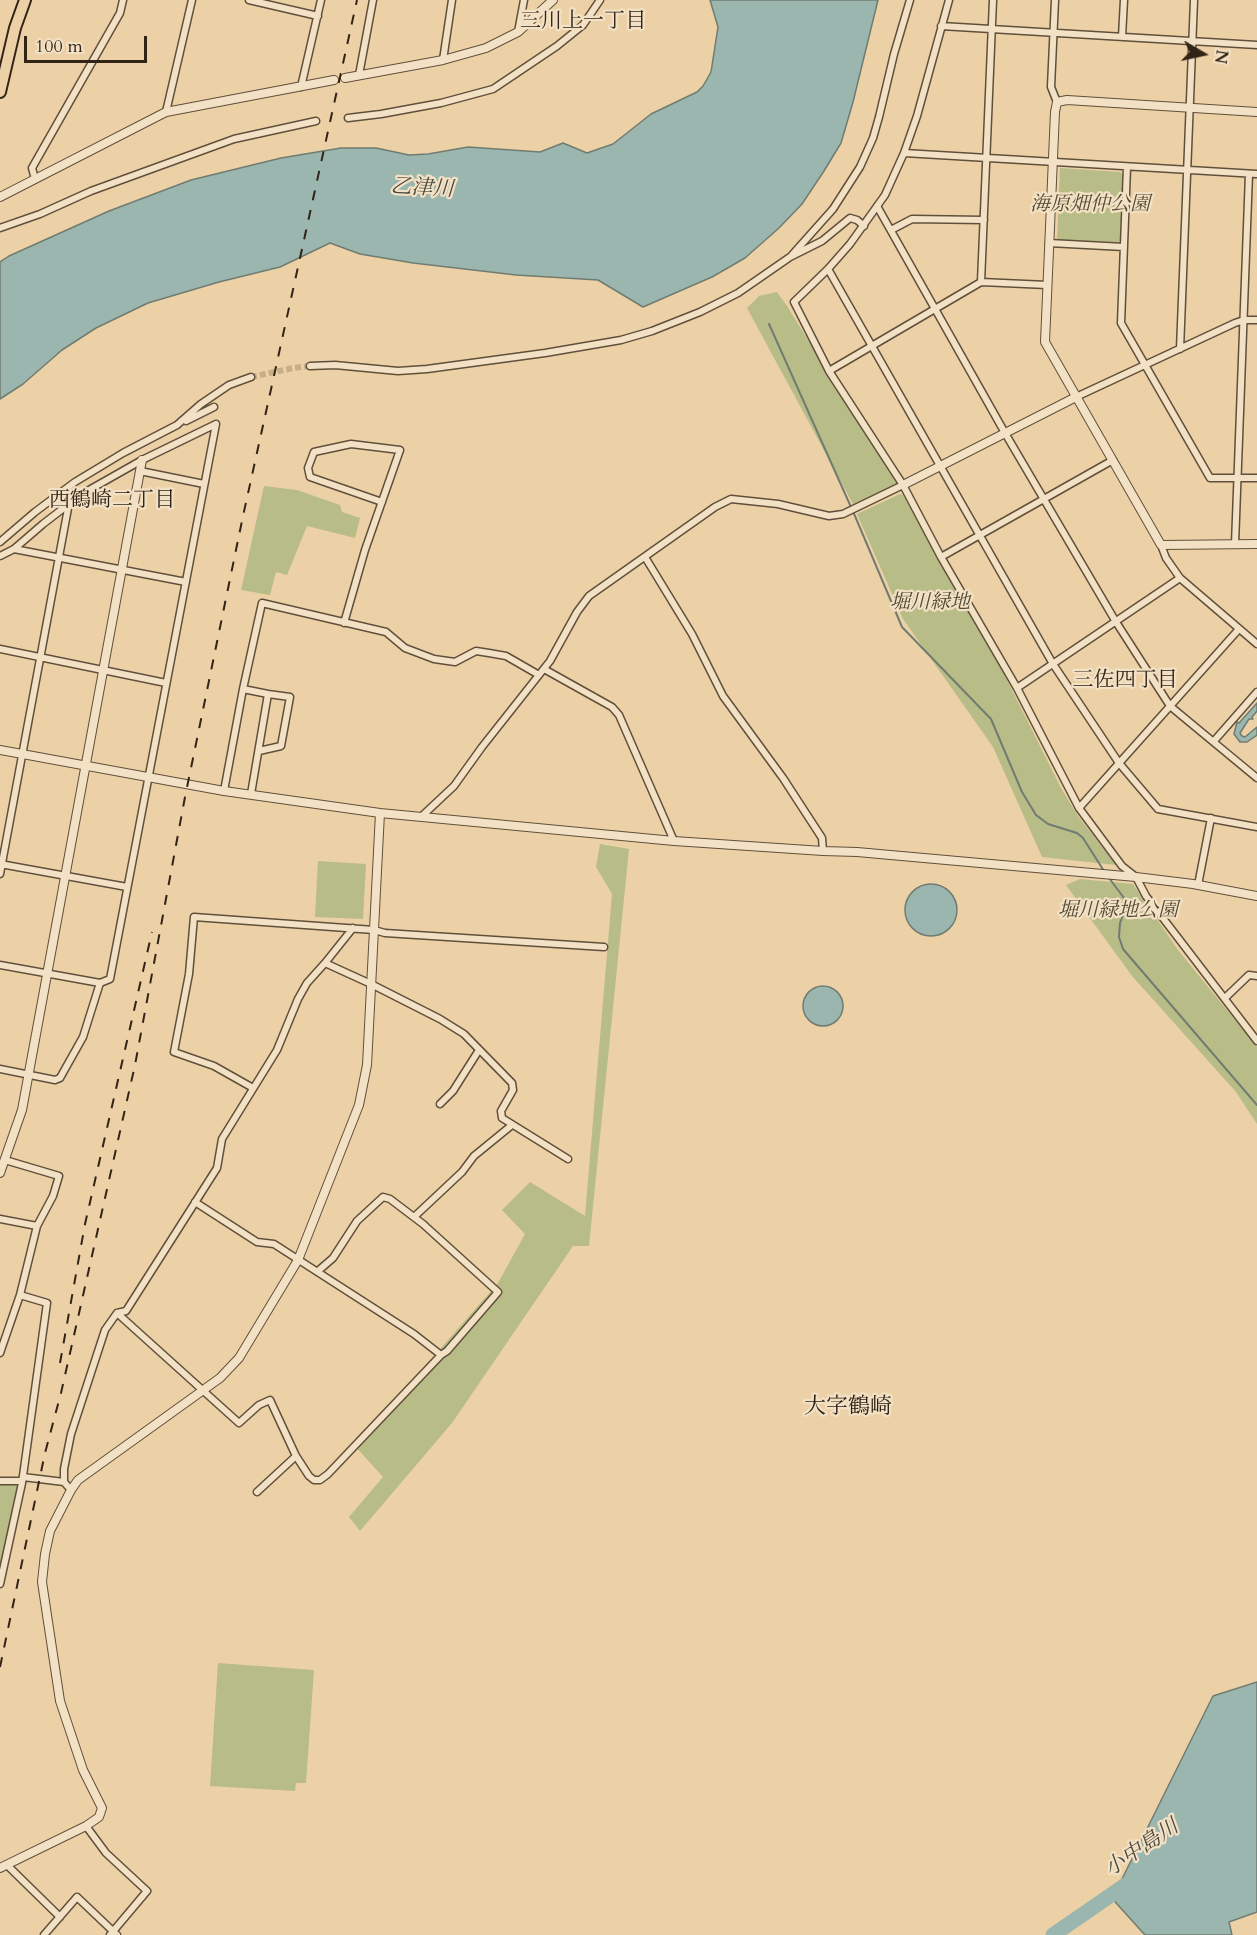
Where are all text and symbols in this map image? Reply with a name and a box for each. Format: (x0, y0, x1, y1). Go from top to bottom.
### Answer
district label: 三川上一丁目 (520, 9, 646, 35)
scale bar (27, 24, 150, 62)
north arrow (1173, 24, 1233, 84)
text: 100 m (35, 34, 83, 59)
text: N (1209, 48, 1233, 65)
water label: 乙津川 (390, 175, 454, 203)
park label: 海原畑仲公園 (1030, 193, 1150, 217)
district label: 西鶴崎二丁目 (49, 488, 175, 514)
park label: 堀川緑地 (890, 591, 970, 615)
district label: 三佐四丁目 (1073, 668, 1177, 694)
park label: 堀川緑地公園 (1058, 899, 1178, 923)
district label: 大字鶴崎 (804, 1395, 892, 1421)
water label: 小中島川 (1100, 1815, 1184, 1883)

